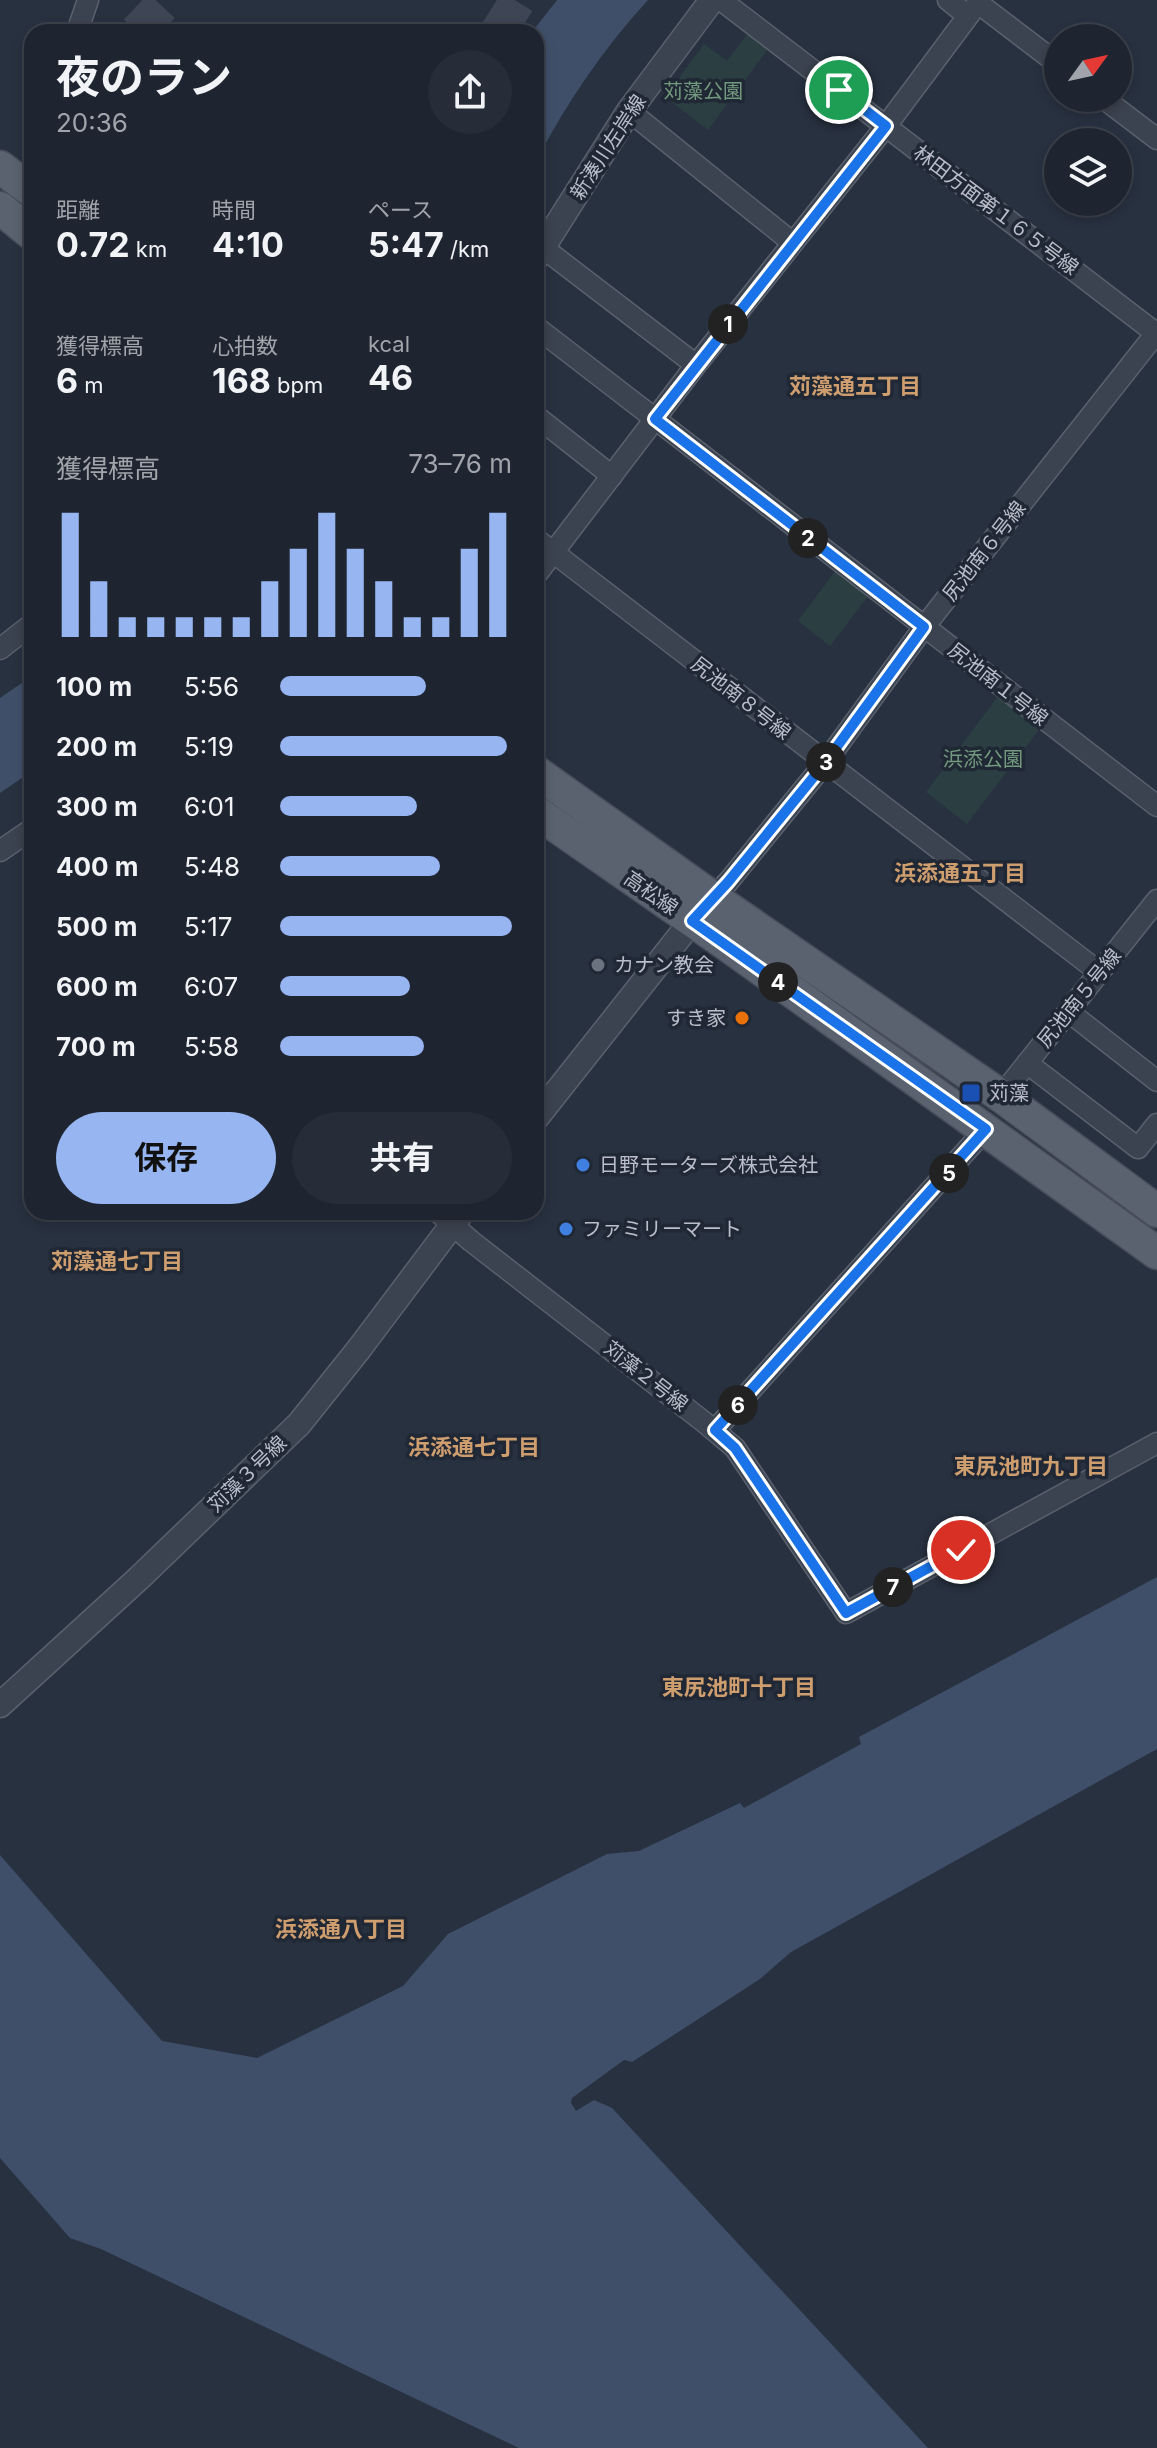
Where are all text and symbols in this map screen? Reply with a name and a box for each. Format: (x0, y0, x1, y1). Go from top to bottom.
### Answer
north arrow (1044, 24, 1132, 112)
map controls (1044, 24, 1132, 216)
text: 夜のラン (56, 50, 232, 104)
button: share (428, 50, 512, 134)
pin (805, 56, 873, 124)
icon: arrive (817, 68, 861, 112)
park label: 苅藻公園 (663, 79, 743, 103)
street label: 新湊川左岸線 (565, 90, 651, 204)
text: 20:36 (56, 107, 128, 138)
button: layers (1044, 128, 1132, 216)
street label: 林田方面第１６５号線 (909, 140, 1083, 280)
text: 距離 (56, 197, 100, 223)
text: 時間 (212, 197, 256, 223)
text: ペース (368, 197, 433, 223)
text: 0.72 (56, 224, 130, 265)
text: 4:10 (212, 224, 284, 265)
text: 5:47 (368, 224, 444, 265)
text: km (130, 236, 167, 262)
text: /km (444, 236, 489, 262)
pin: 1 (708, 304, 748, 344)
text: 1 (723, 311, 733, 337)
text: kcal (368, 331, 410, 357)
text: 獲得標高 (56, 333, 144, 359)
text: 心拍数 (212, 333, 278, 359)
text: 46 (368, 357, 413, 398)
text: 6 (56, 360, 78, 401)
text: 168 (212, 360, 271, 401)
text: m (78, 372, 104, 398)
text: bpm (271, 372, 323, 398)
district label: 苅藻通五丁目 (789, 373, 921, 399)
text: 73–76 m (408, 448, 512, 479)
text: 獲得標高 (56, 453, 160, 484)
street label: 尻池南６号線 (938, 496, 1030, 606)
pin: 2 (788, 518, 828, 558)
text: 2 (801, 525, 815, 551)
street label: 尻池南１号線 (943, 638, 1053, 730)
street label: 尻池南８号線 (686, 652, 796, 744)
text: 100 m (56, 671, 132, 702)
text: 5:56 (184, 671, 239, 702)
text: 200 m (56, 731, 137, 762)
text: 5:19 (184, 731, 234, 762)
pin: 3 (806, 742, 846, 782)
park label: 浜添公園 (943, 747, 1023, 771)
text: 3 (819, 749, 833, 775)
text: 300 m (56, 791, 138, 822)
text: 6:01 (184, 791, 235, 822)
text: 400 m (56, 851, 139, 882)
text: 5:48 (184, 851, 240, 882)
district label: 浜添通五丁目 (894, 860, 1026, 886)
street label: 高松線 (620, 866, 682, 920)
text: 500 m (56, 911, 138, 942)
text: 5:17 (184, 911, 233, 942)
street label: 尻池南５号線 (1032, 944, 1126, 1052)
place label: カナン教会 (614, 953, 714, 977)
marker: カナン教会 (589, 956, 607, 974)
pin: 4 (758, 962, 798, 1002)
text: 4 (771, 969, 785, 995)
text: 600 m (56, 971, 138, 1002)
text: 6:07 (184, 971, 238, 1002)
place label: すき家 (666, 1006, 726, 1030)
marker: すき家 (733, 1009, 751, 1027)
text: 700 m (56, 1031, 136, 1062)
text: 5:58 (184, 1031, 239, 1062)
place label: 苅藻 (989, 1081, 1029, 1105)
marker: 苅藻 (960, 1082, 982, 1104)
button: 保存 (56, 1112, 276, 1204)
button: 共有 (292, 1112, 512, 1204)
place label: 日野モーターズ株式会社 (599, 1153, 818, 1177)
pin: 5 (929, 1153, 969, 1193)
marker: 日野モーターズ株式会社 (574, 1156, 592, 1174)
text: 5 (942, 1160, 956, 1186)
place label: ファミリーマート (582, 1217, 742, 1241)
marker: ファミリーマート (557, 1220, 575, 1238)
district label: 苅藻通七丁目 (51, 1248, 183, 1274)
street label: 苅藻２号線 (599, 1336, 693, 1416)
pin: 6 (718, 1385, 758, 1425)
text: 6 (731, 1392, 745, 1418)
street label: 苅藻３号線 (203, 1431, 291, 1517)
district label: 浜添通七丁目 (408, 1434, 540, 1460)
district label: 東尻池町九丁目 (954, 1453, 1108, 1479)
pin (927, 1516, 995, 1584)
icon: check (939, 1528, 983, 1572)
pin: 7 (873, 1567, 913, 1607)
text: 7 (887, 1574, 899, 1600)
district label: 東尻池町十丁目 (662, 1674, 816, 1700)
district label: 浜添通八丁目 (275, 1916, 407, 1942)

